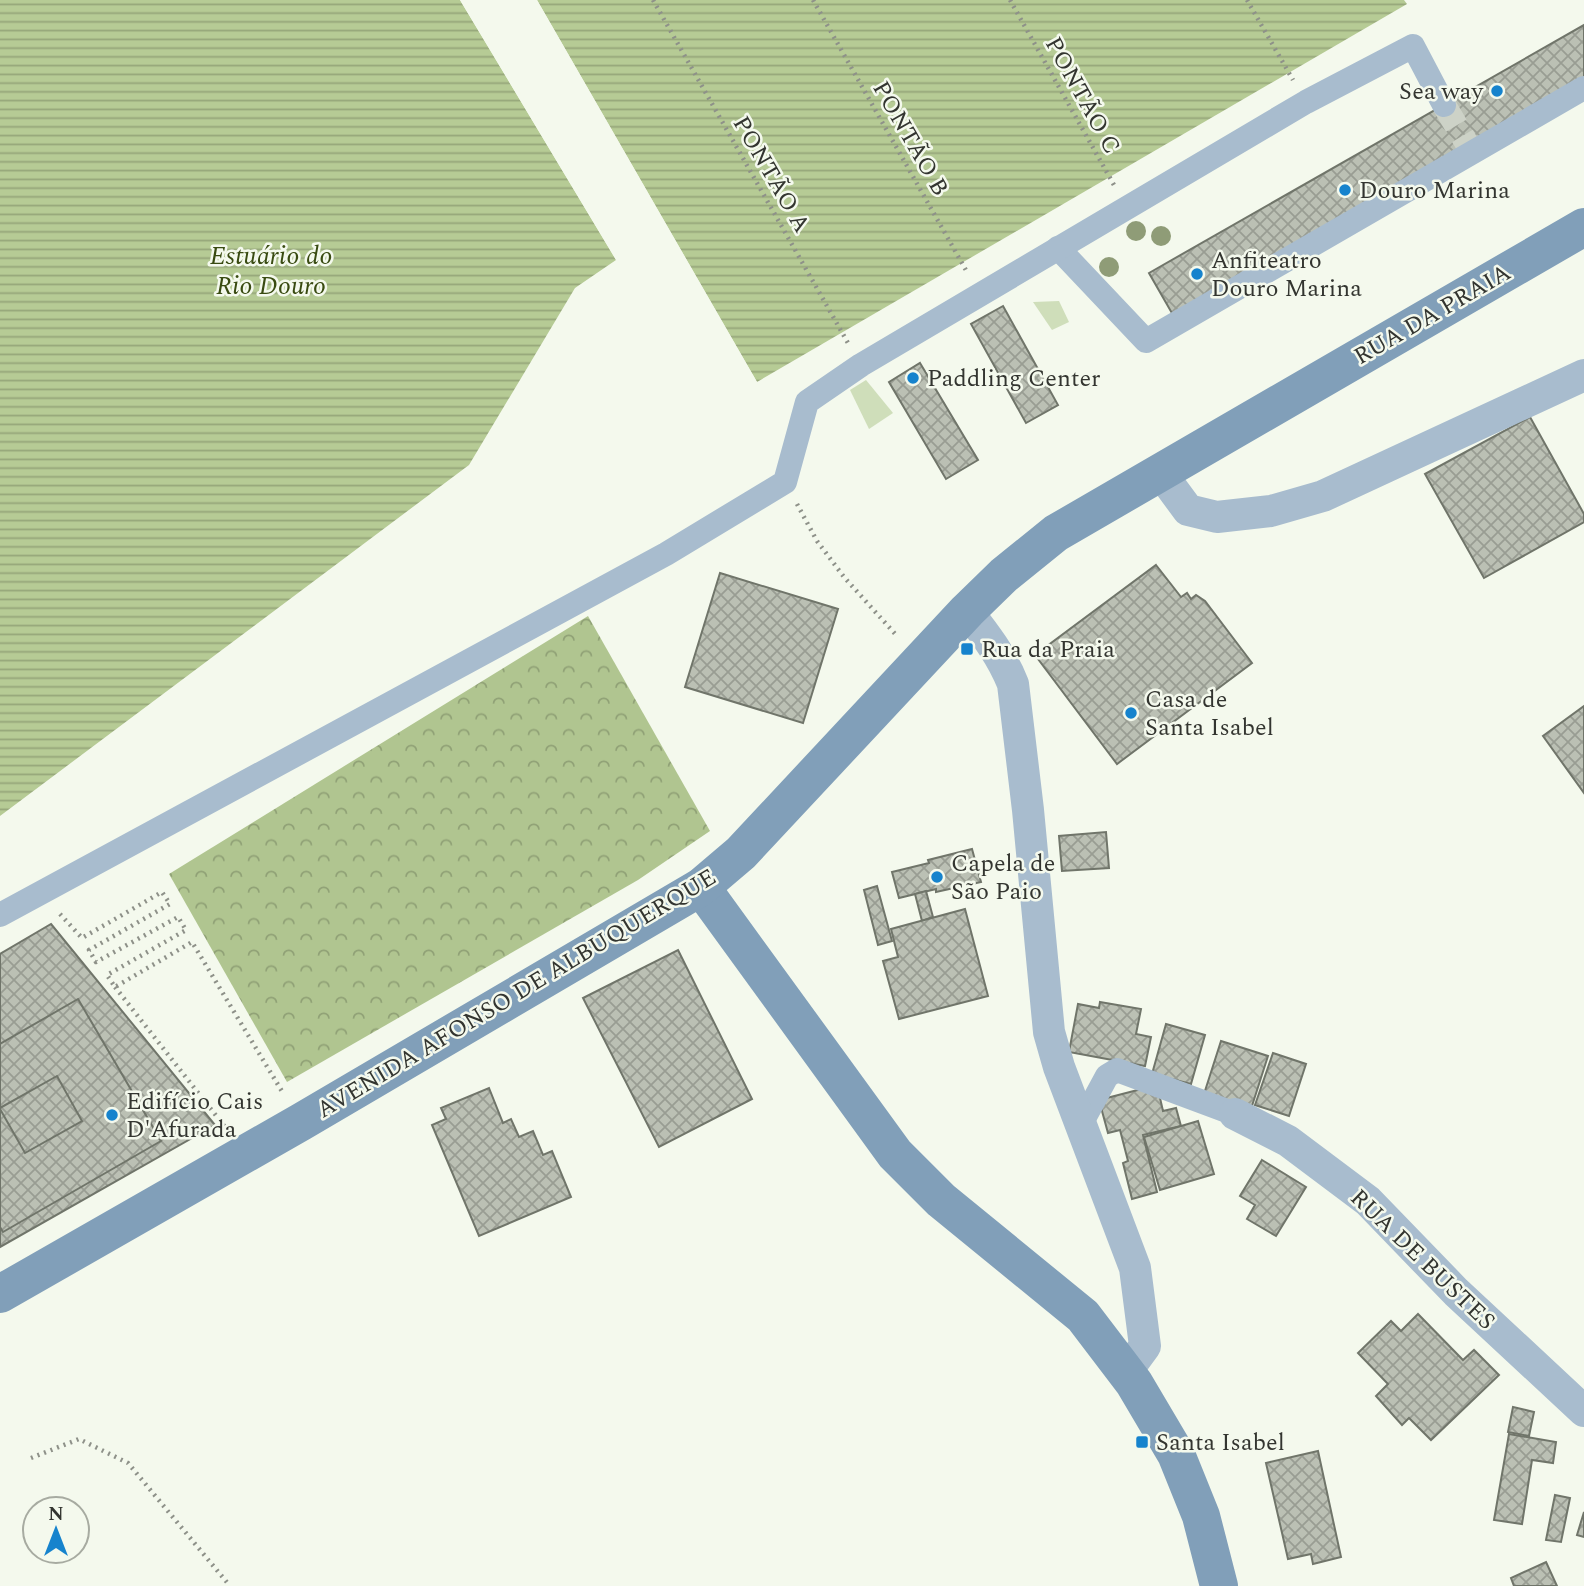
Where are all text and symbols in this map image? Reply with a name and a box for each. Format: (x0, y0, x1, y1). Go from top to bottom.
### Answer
street label: PONTÃO C (1035, 30, 1129, 161)
street label: PONTÃO B (863, 74, 958, 203)
place label: Sea way (1399, 74, 1484, 110)
marker: Sea way (1489, 83, 1505, 99)
street label: PONTÃO A (723, 109, 819, 240)
place label: Douro Marina (1359, 173, 1510, 209)
marker: Douro Marina (1337, 182, 1353, 198)
water label: Estuário do Rio Douro (210, 236, 332, 306)
place label: Anfiteatro Douro Marina (1211, 243, 1362, 307)
street label: RUA DA PRAIA (1347, 255, 1518, 375)
marker: Anfiteatro Douro Marina (1189, 266, 1205, 282)
place label: Paddling Center (927, 361, 1101, 397)
marker: Paddling Center (905, 370, 921, 386)
place label: Rua da Praia (981, 632, 1115, 668)
marker: Rua da Praia (959, 641, 975, 657)
place label: Casa de Santa Isabel (1145, 682, 1274, 746)
marker: Casa de Santa Isabel (1123, 705, 1139, 721)
place label: Capela de São Paio (951, 846, 1055, 910)
street label: AVENIDA AFONSO DE ALBUQUERQUE (310, 860, 723, 1128)
marker: Capela de São Paio (929, 869, 945, 885)
place label: Edifício Cais D'Afurada (126, 1084, 263, 1148)
marker: Edifício Cais D'Afurada (104, 1107, 120, 1123)
street label: RUA DE BUSTES (1341, 1181, 1503, 1339)
place label: Santa Isabel (1156, 1425, 1285, 1461)
marker: Santa Isabel (1134, 1434, 1150, 1450)
north arrow (21, 1495, 91, 1565)
text: N (48, 1500, 64, 1529)

